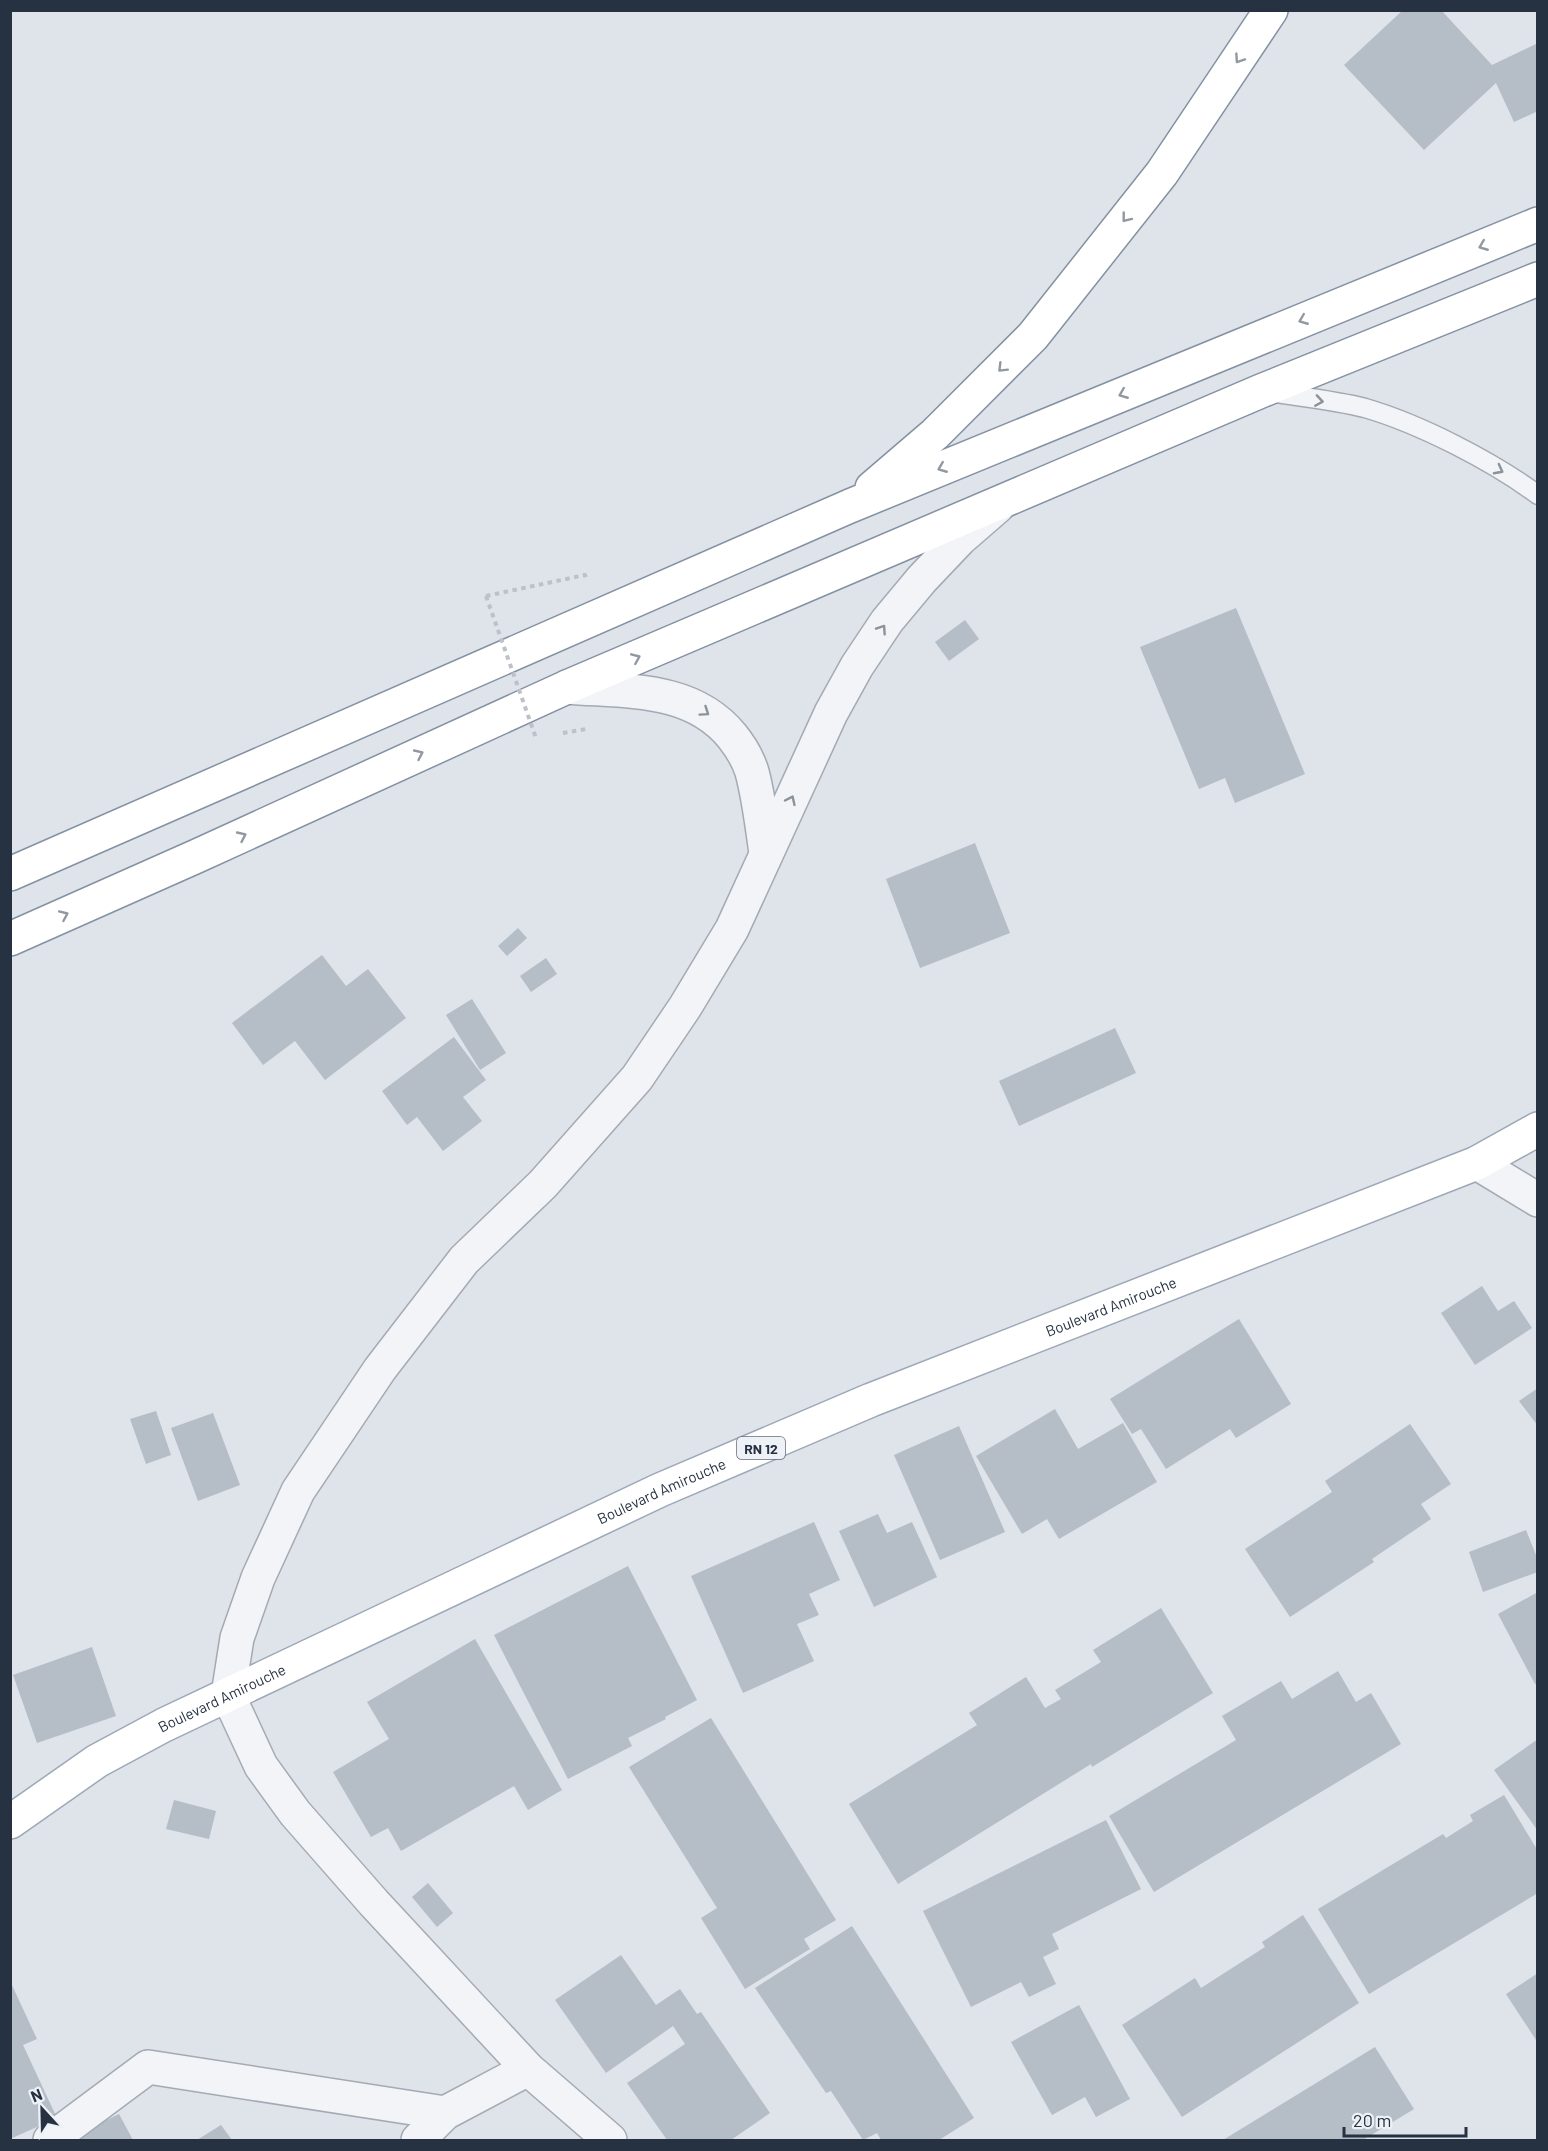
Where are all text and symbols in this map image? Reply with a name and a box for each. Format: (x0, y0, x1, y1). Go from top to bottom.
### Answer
one-way arrow (1235, 52, 1246, 63)
one-way arrow (1123, 212, 1134, 223)
one-way arrow (1479, 239, 1490, 251)
one-way arrow (1298, 313, 1309, 325)
one-way arrow (998, 361, 1009, 372)
one-way arrow (1118, 387, 1129, 399)
one-way arrow (1314, 394, 1324, 406)
one-way arrow (937, 461, 948, 473)
one-way arrow (1493, 463, 1504, 474)
one-way arrow (875, 624, 886, 635)
one-way arrow (629, 653, 640, 665)
one-way arrow (699, 705, 710, 716)
one-way arrow (413, 750, 424, 762)
one-way arrow (783, 796, 795, 807)
one-way arrow (236, 831, 247, 843)
one-way arrow (58, 910, 69, 922)
street label: Boulevard Amirouche (1043, 1273, 1179, 1340)
road number: RN 12 (737, 1437, 785, 1459)
street label: Boulevard Amirouche (594, 1454, 728, 1528)
street label: Boulevard Amirouche (155, 1660, 288, 1736)
north arrow (12, 2079, 72, 2139)
text: N (28, 2084, 45, 2105)
scale bar (1344, 2100, 1466, 2138)
text: 20 m (1353, 2109, 1391, 2131)

